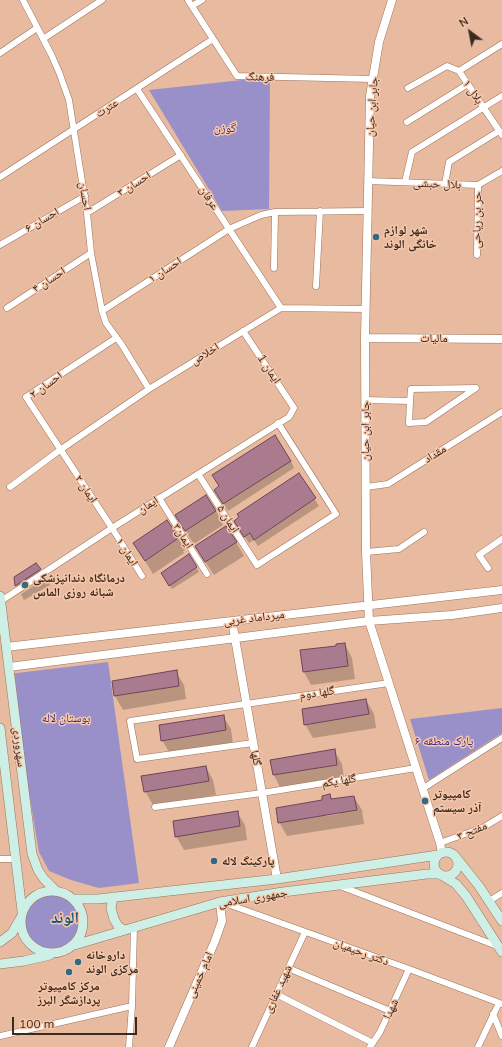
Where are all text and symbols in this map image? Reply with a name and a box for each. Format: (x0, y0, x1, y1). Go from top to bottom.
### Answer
north arrow (450, 12, 490, 52)
text: N (456, 14, 471, 30)
street label: فرهنگ (245, 70, 275, 84)
street label: جابر ابن حیان (363, 76, 381, 138)
street label: بلال ۱ (460, 77, 486, 107)
street label: عترت (93, 95, 121, 121)
park label: گوزن (214, 121, 236, 135)
street label: احسان ۳ (114, 168, 154, 200)
street label: بلال حبشی (413, 176, 461, 192)
street label: احسان (76, 181, 94, 211)
street label: عرفان (196, 183, 222, 213)
street label: حر بن ریاحی (469, 192, 485, 248)
street label: احسان ۶ (22, 205, 62, 235)
place label: شهر لوازم خانگی الوند (384, 223, 437, 251)
marker: شهر لوازم خانگی الوند (371, 232, 381, 242)
street label: احسان ۱ (146, 254, 184, 286)
street label: احسان ۴ (30, 264, 68, 296)
street label: مالیات (420, 331, 448, 345)
street label: اخلاص (188, 340, 222, 368)
street label: ایمان 1 (254, 352, 284, 386)
street label: احسان ۲ (27, 368, 65, 402)
street label: جابر ابن حیان (358, 401, 372, 461)
street label: مقداد (421, 442, 449, 466)
street label: ایمان ۲ (71, 472, 101, 506)
street label: ایمان (135, 493, 161, 517)
street label: ایمان ۵ (214, 502, 242, 536)
street label: ایمان۳ (170, 521, 196, 551)
street label: ایمان ۱ (113, 535, 141, 569)
place label: درمانگاه دندان‍‍پزشکی شبانه روزی الماس (33, 571, 125, 599)
marker: درمانگاه دندان‍‍پزشکی شبانه روزی الماس (20, 580, 30, 590)
street label: میرداماد غربی (223, 607, 285, 629)
street label: گلها دوم (299, 683, 335, 703)
park label: بوستان لاله (42, 711, 90, 725)
street label: سهروردی (9, 726, 29, 768)
park label: پارک منطقه ۶ (415, 734, 473, 748)
street label: گلها (248, 749, 264, 767)
street label: گلها یکم (321, 771, 357, 791)
place label: کامپیوتر آذر سیستم (433, 787, 482, 815)
marker: کامپیوتر آذر سیستم (420, 796, 430, 806)
street label: مفتح ۳ (455, 819, 489, 843)
place label: پارکینگ لاله (222, 854, 274, 868)
marker: پارکینگ لاله (209, 856, 219, 866)
street label: جمهوری اسلامی (217, 885, 289, 911)
district label: الوند (51, 908, 79, 928)
street label: دکتر رحیمیان (331, 935, 391, 969)
place label: داروخانه مرکزی الوند (86, 948, 138, 976)
street label: امام خمینی (183, 950, 217, 1000)
marker: داروخانه مرکزی الوند (73, 957, 83, 967)
street label: شهید غفاری (261, 963, 295, 1015)
marker: مرکز کامپیوتر پردازشگر البرز (64, 967, 74, 977)
place label: مرکز کامپیوتر پردازشگر البرز (38, 979, 100, 1007)
street label: شهدا (380, 996, 402, 1022)
scale bar (14, 1009, 139, 1035)
text: 100 m (19, 1016, 54, 1031)

